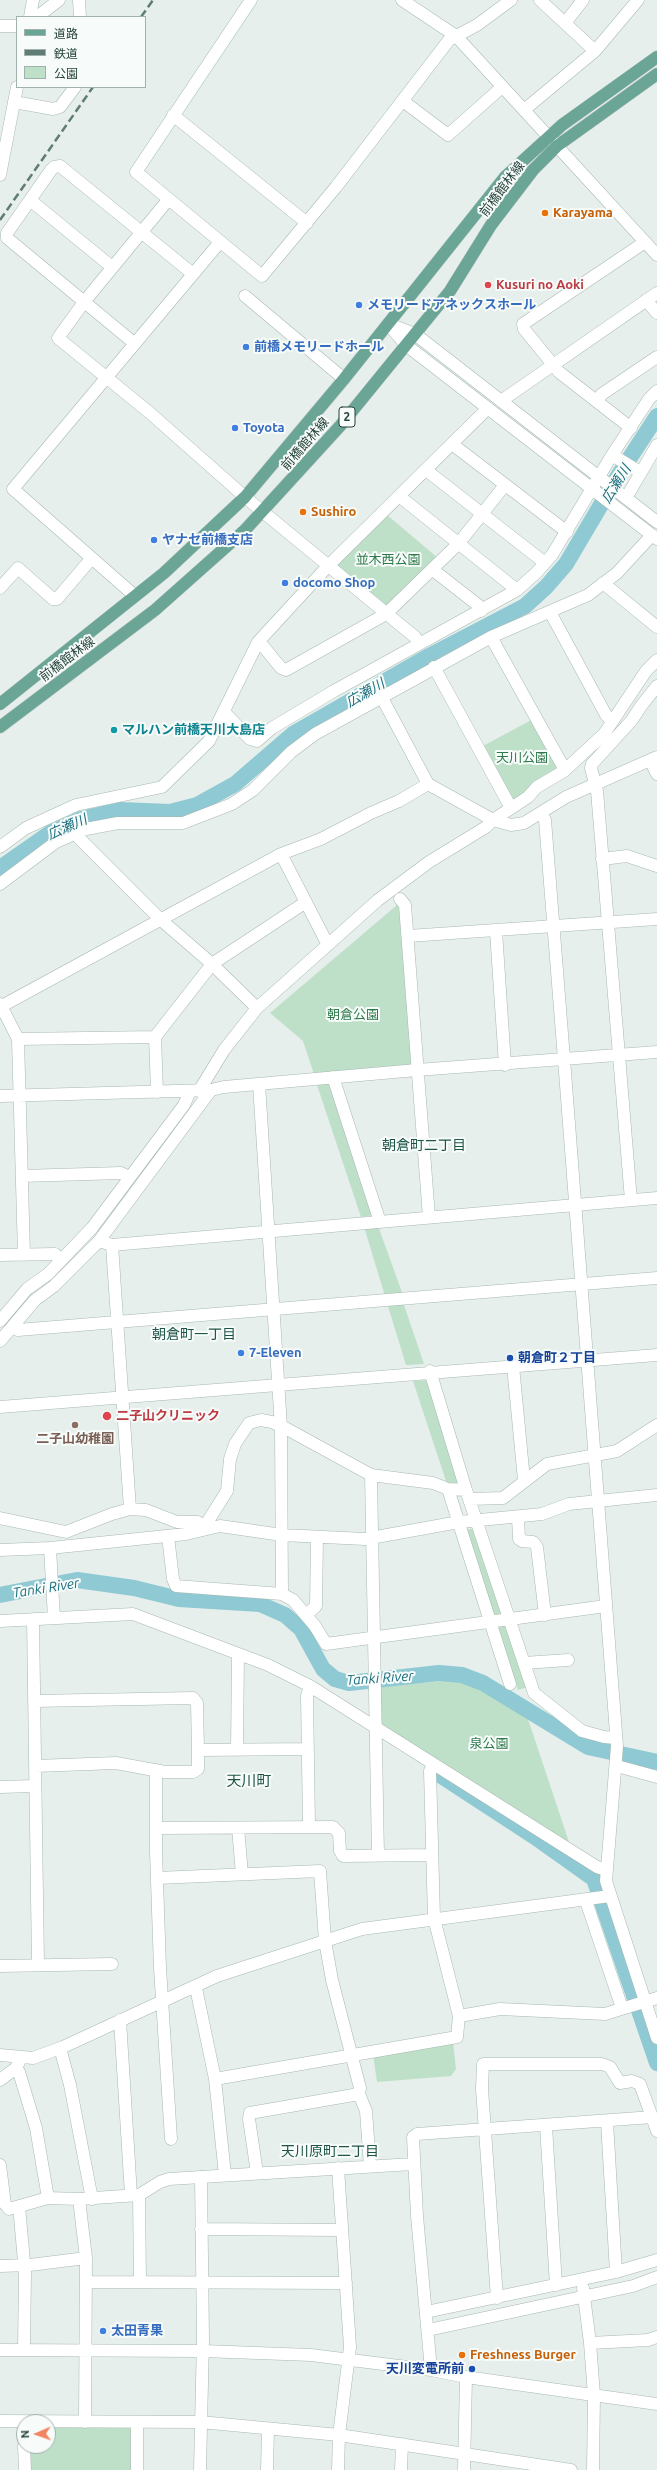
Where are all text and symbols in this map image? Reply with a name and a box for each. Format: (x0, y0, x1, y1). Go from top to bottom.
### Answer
legend (16, 16, 146, 88)
text: 道路 (54, 27, 78, 40)
text: 鉄道 (54, 47, 78, 60)
text: 公園 (54, 67, 78, 80)
street label: 前橋館林線 (476, 158, 528, 220)
place label: Karayama (553, 205, 613, 221)
marker: Karayama (540, 208, 550, 218)
place label: Kusuri no Aoki (496, 277, 584, 293)
marker: Kusuri no Aoki (483, 280, 493, 290)
place label: メモリードアネックスホール (367, 297, 536, 313)
marker: メモリードアネックスホール (354, 300, 364, 310)
place label: 前橋メモリードホール (254, 339, 384, 355)
marker: 前橋メモリードホール (241, 342, 251, 352)
road number: 2 (339, 407, 355, 427)
street label: 前橋館林線 (278, 414, 332, 474)
place label: Toyota (243, 420, 285, 436)
marker: Toyota (230, 423, 240, 433)
water label: 広瀬川 (598, 462, 634, 506)
place label: Sushiro (311, 504, 356, 520)
marker: Sushiro (298, 507, 308, 517)
place label: ヤナセ前橋支店 (162, 532, 253, 548)
marker: ヤナセ前橋支店 (149, 535, 159, 545)
park label: 並木西公園 (356, 552, 420, 568)
place label: docomo Shop (293, 575, 375, 591)
marker: docomo Shop (280, 578, 290, 588)
street label: 前橋館林線 (36, 633, 98, 685)
water label: 広瀬川 (343, 675, 387, 711)
place label: マルハン前橋天川大島店 (122, 722, 265, 738)
marker: マルハン前橋天川大島店 (109, 725, 119, 735)
park label: 天川公園 (496, 750, 548, 766)
water label: 広瀬川 (44, 811, 90, 843)
park label: 朝倉公園 (327, 1007, 379, 1023)
district label: 朝倉町二丁目 (382, 1137, 466, 1153)
district label: 朝倉町一丁目 (152, 1326, 236, 1342)
place label: 7-Eleven (249, 1345, 302, 1361)
marker: 7-Eleven (236, 1348, 246, 1358)
place label: 朝倉町２丁目 (518, 1350, 596, 1366)
marker: 朝倉町２丁目 (505, 1353, 515, 1363)
place label: 二子山クリニック (116, 1408, 220, 1424)
marker: 二子山クリニック (101, 1410, 113, 1422)
marker: 二子山幼稚園 (70, 1420, 80, 1430)
place label: 二子山幼稚園 (36, 1431, 114, 1447)
water label: Tanki River (12, 1574, 80, 1602)
water label: Tanki River (346, 1667, 414, 1689)
park label: 泉公園 (470, 1736, 508, 1752)
district label: 天川町 (227, 1772, 271, 1790)
district label: 天川原町二丁目 (281, 2143, 379, 2159)
place label: 太田青果 (111, 2323, 163, 2339)
marker: 太田青果 (98, 2326, 108, 2336)
place label: Freshness Burger (470, 2347, 576, 2363)
marker: Freshness Burger (457, 2350, 467, 2360)
place label: 天川変電所前 (386, 2361, 464, 2377)
marker: 天川変電所前 (467, 2364, 477, 2374)
north arrow (16, 2414, 56, 2454)
text: N (19, 2430, 31, 2439)

